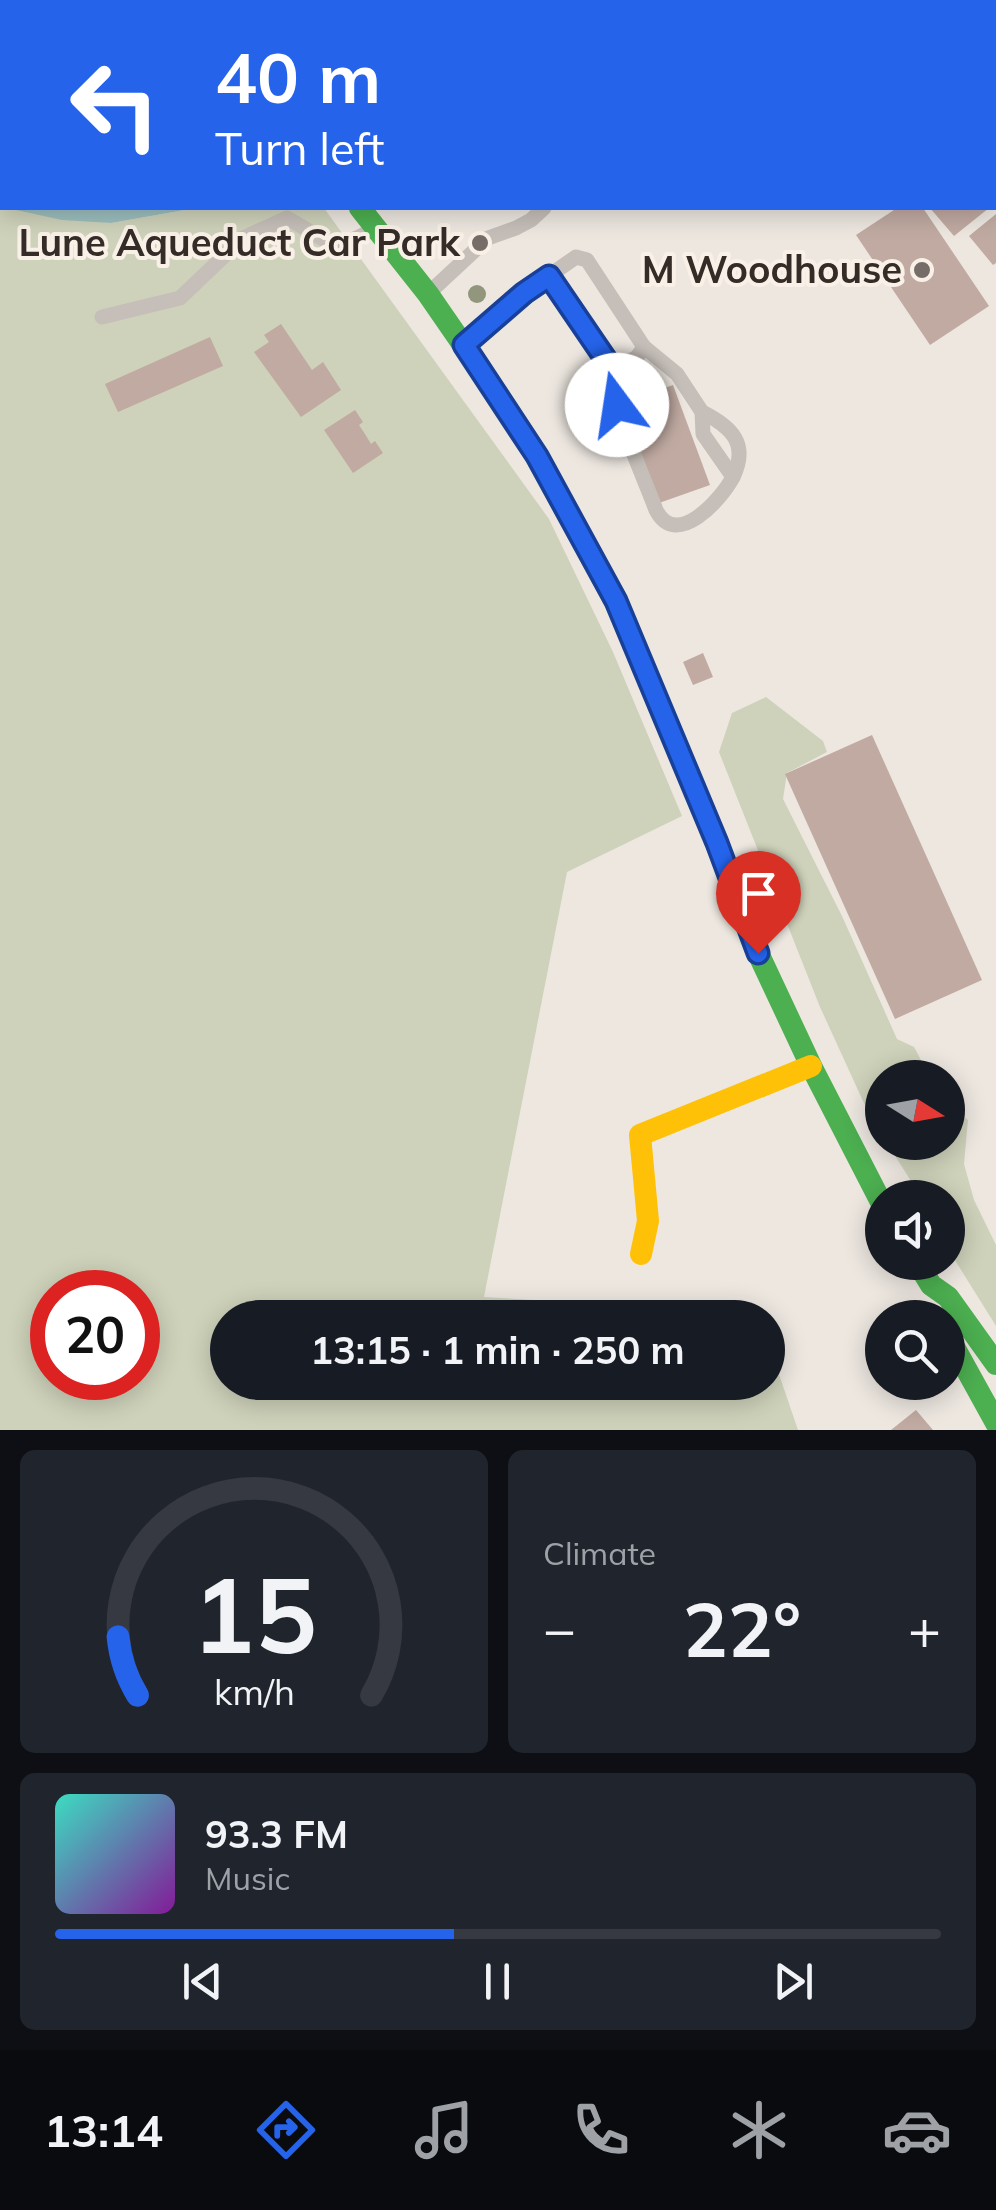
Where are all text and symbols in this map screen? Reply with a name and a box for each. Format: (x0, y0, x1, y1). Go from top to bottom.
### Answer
text: 40 m (215, 33, 381, 121)
icon: left (50, 40, 180, 170)
text: Turn left (215, 120, 384, 176)
place label: Lune Aqueduct Car Park (19, 218, 461, 266)
marker: Lune Aqueduct Car Park (469, 232, 491, 254)
place label: M Woodhouse (642, 245, 902, 293)
marker: M Woodhouse (911, 259, 933, 281)
position arrow (565, 353, 669, 457)
pin (716, 851, 801, 954)
icon: arrive (731, 866, 786, 921)
north arrow (865, 1060, 965, 1160)
map controls (865, 1060, 965, 1400)
button: sound (865, 1180, 965, 1280)
speed limit sign: 20 (30, 1270, 160, 1400)
button: search (865, 1300, 965, 1400)
text: 13:15 · 1 min · 250 m (310, 1326, 685, 1374)
text: Climate (543, 1533, 656, 1573)
text: 15 (192, 1548, 316, 1679)
text: 22° (683, 1582, 801, 1676)
text: − (543, 1594, 576, 1663)
text: + (908, 1594, 941, 1663)
text: km/h (214, 1669, 294, 1714)
text: 93.3 FM (205, 1810, 348, 1858)
text: Music (205, 1858, 290, 1898)
icon: previous (175, 1954, 230, 2009)
icon: pause (470, 1954, 525, 2009)
icon: next (766, 1954, 821, 2009)
icon: directions (251, 2095, 321, 2165)
icon: music (409, 2095, 479, 2165)
icon: phone (566, 2095, 636, 2165)
icon: climate (724, 2095, 794, 2165)
icon: car (882, 2095, 952, 2165)
text: 13:14 (44, 2102, 163, 2158)

